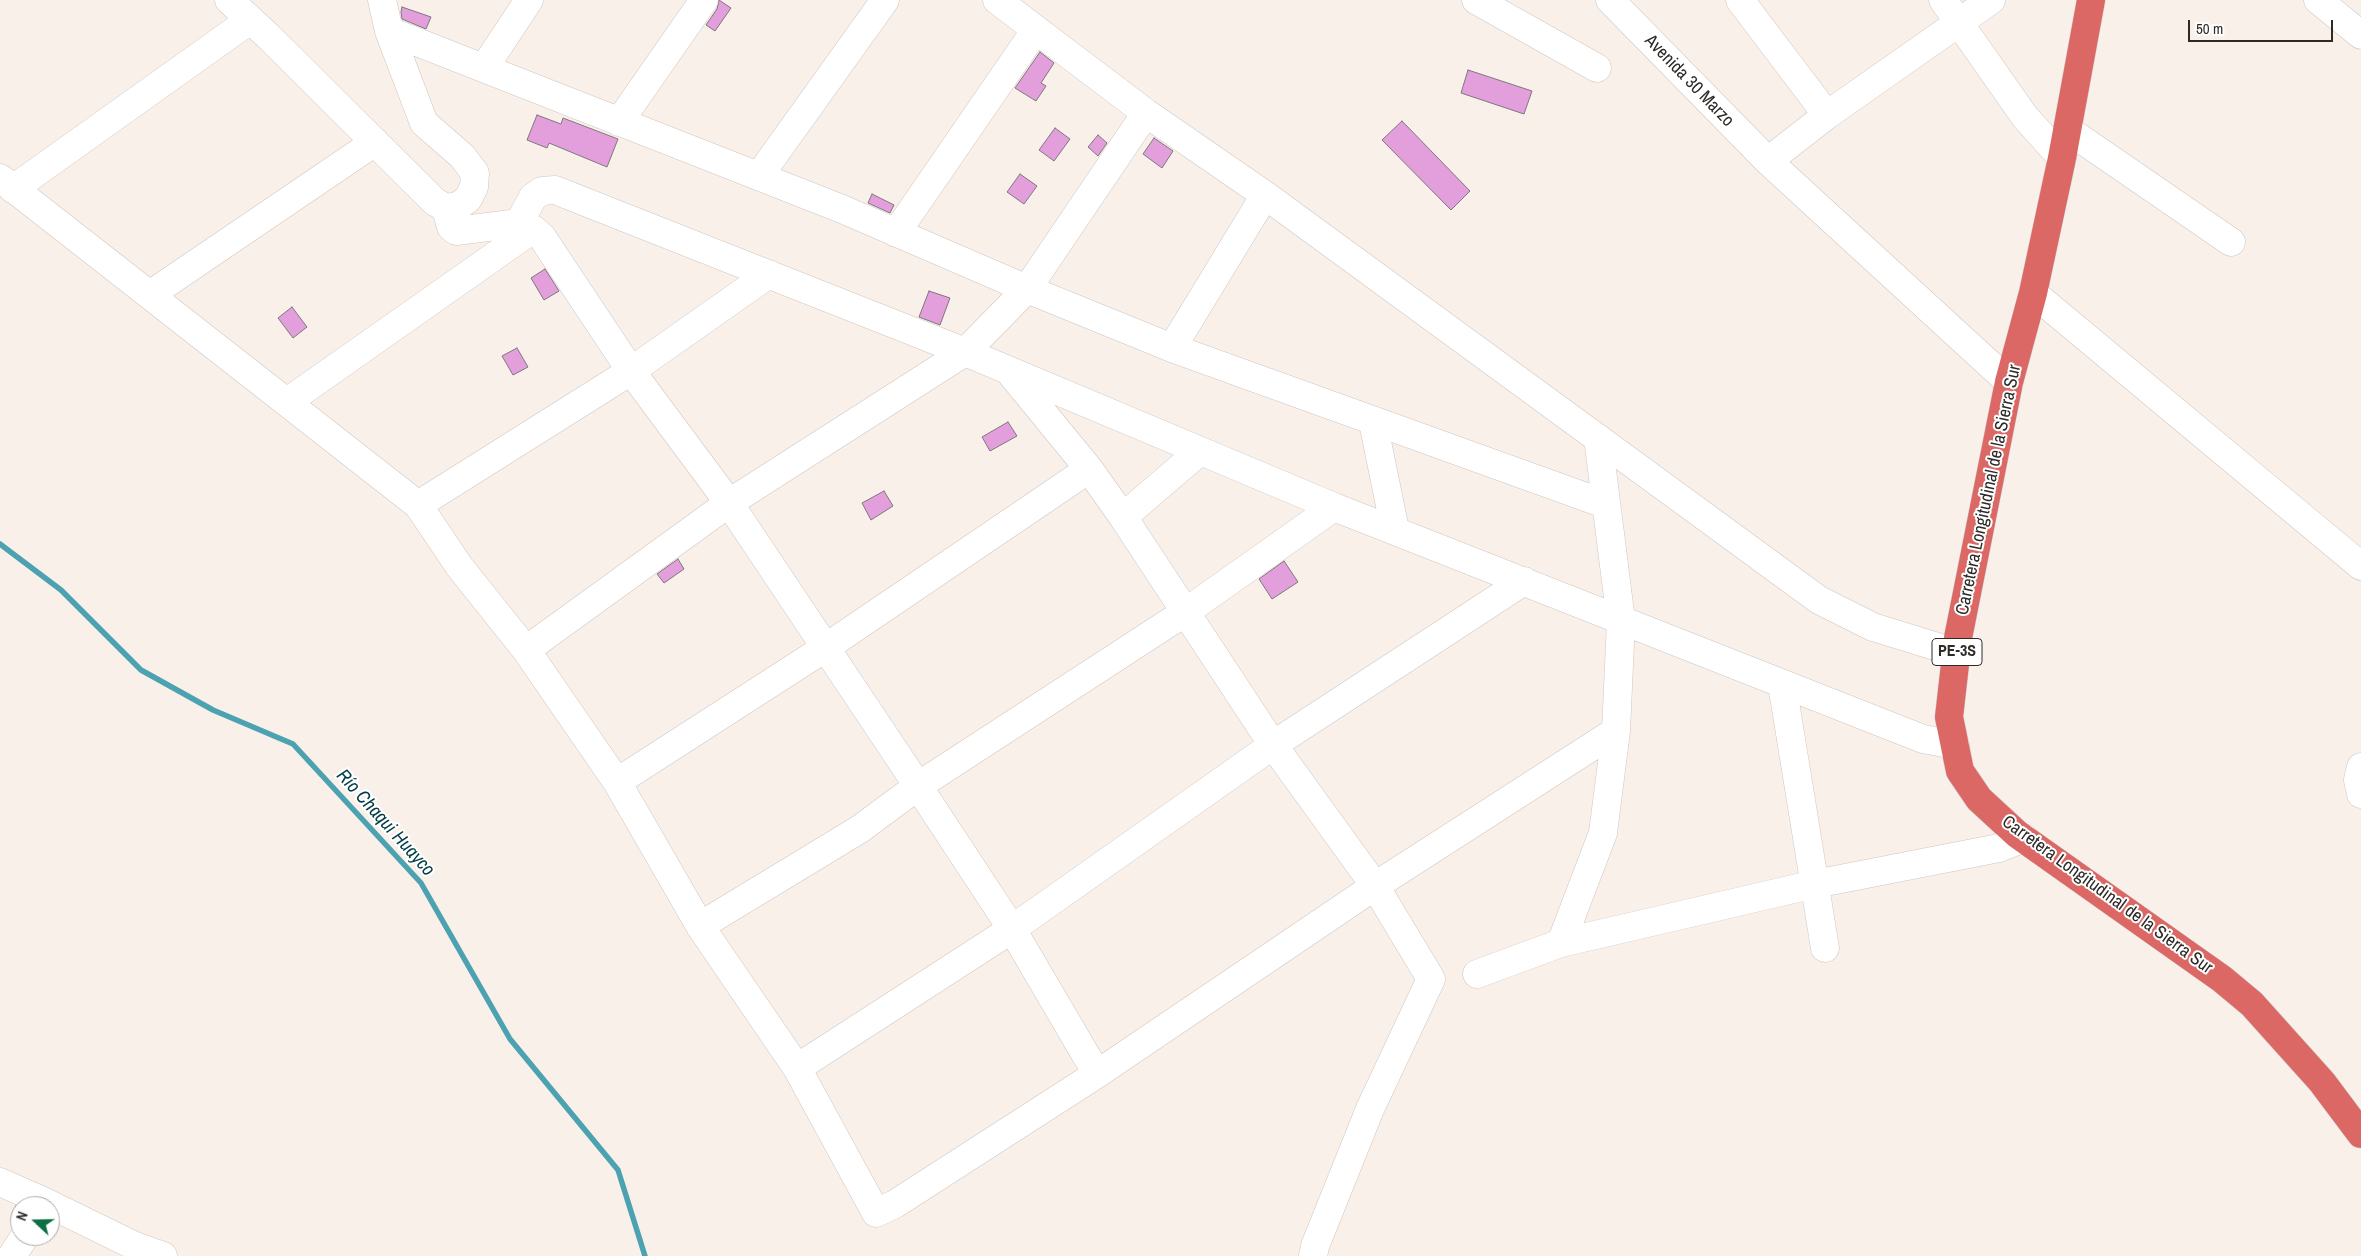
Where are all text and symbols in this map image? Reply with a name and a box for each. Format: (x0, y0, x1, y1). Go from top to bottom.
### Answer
scale bar (2191, 10, 2336, 42)
text: 50 m (2196, 18, 2223, 39)
street label: Avenida 30 Marzo (1640, 31, 1738, 131)
street label: Carretera Longitudinal de la Sierra Sur (1952, 363, 2026, 617)
road number: PE-3S (1932, 638, 1982, 666)
water label: Río Chaqui Huayco (331, 765, 439, 881)
street label: Carretera Longitudinal de la Sierra Sur (1997, 811, 2217, 979)
north arrow (10, 1196, 60, 1246)
text: N (12, 1209, 32, 1223)

